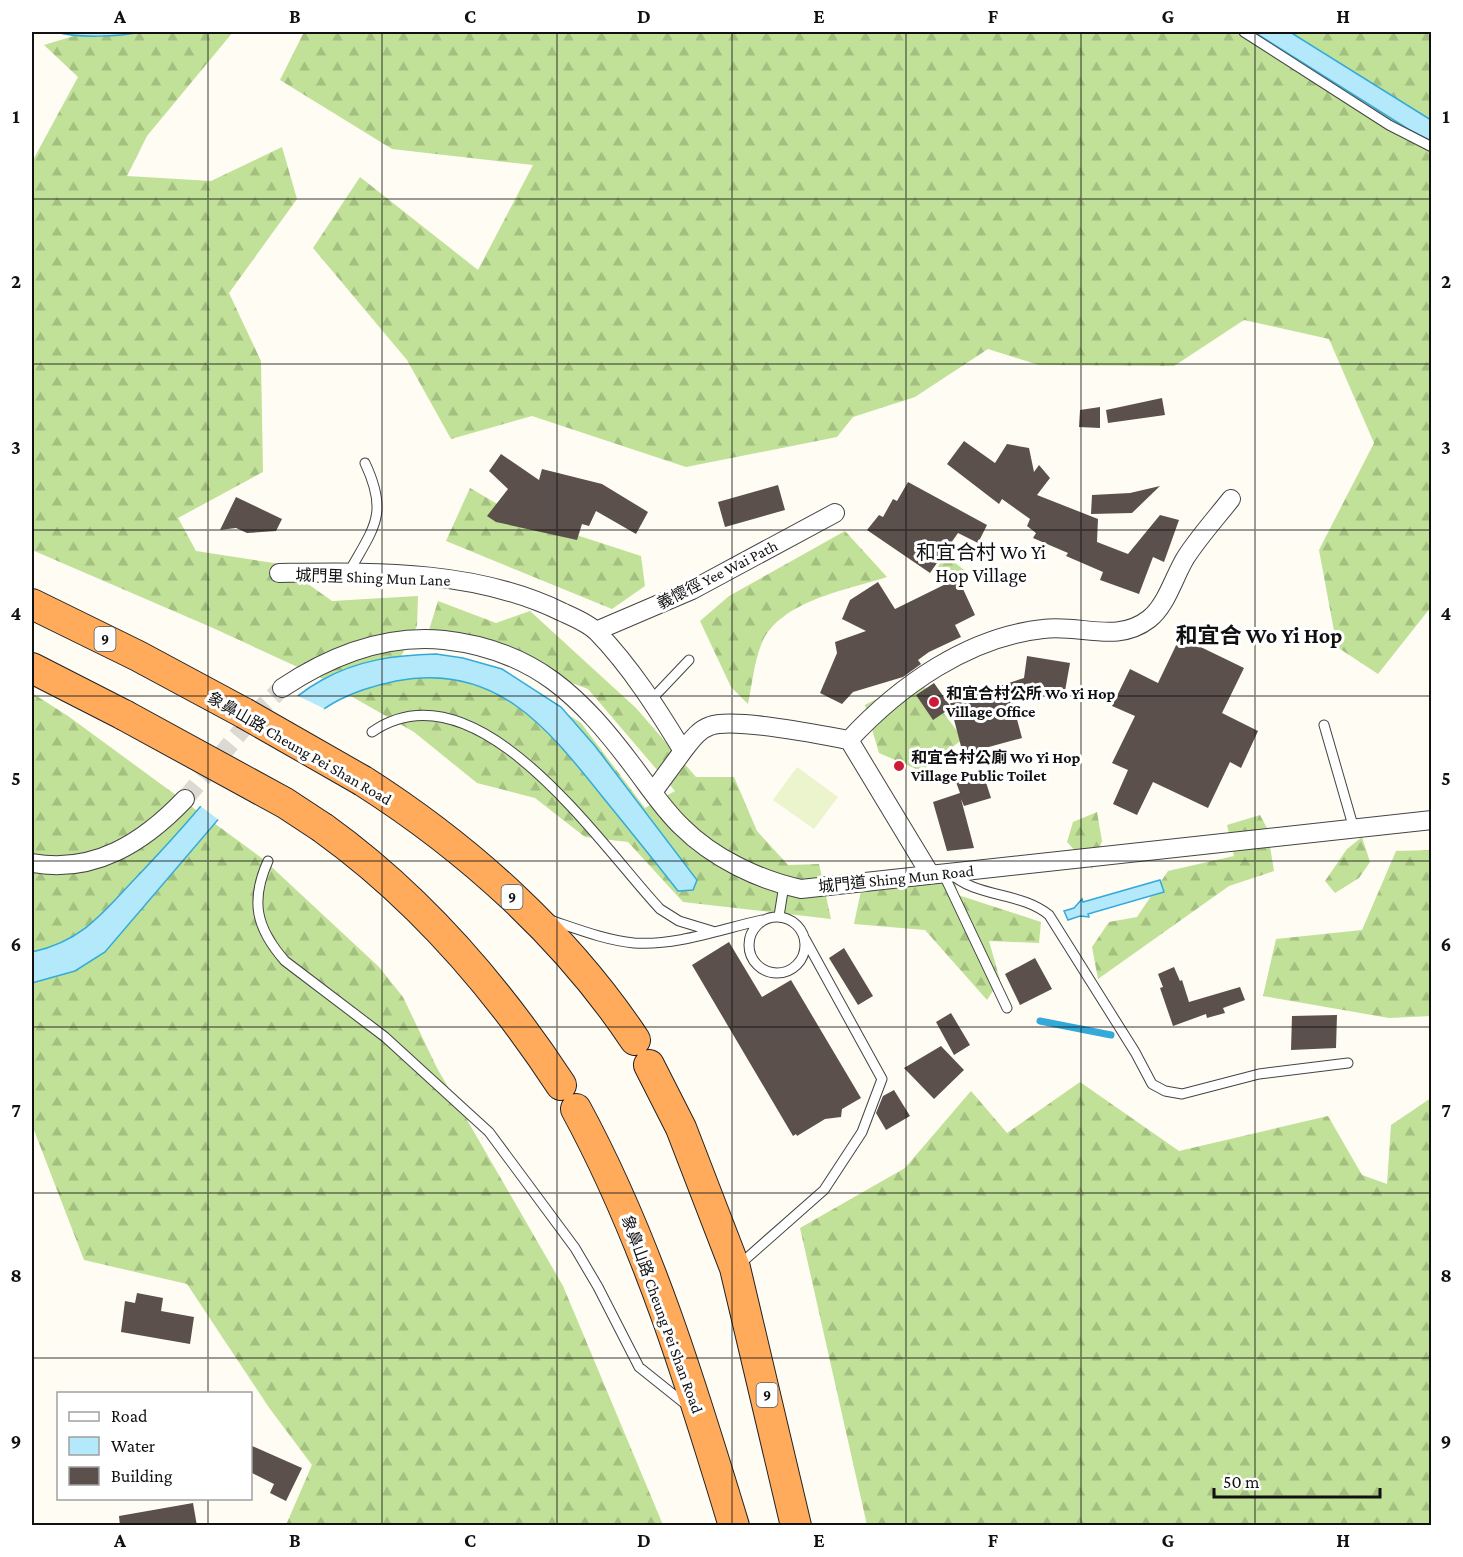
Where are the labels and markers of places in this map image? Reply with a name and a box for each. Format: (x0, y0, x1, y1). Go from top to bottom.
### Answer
place label: 和宜合村公所 Wo Yi Hop Village Office (945, 684, 1115, 720)
marker: 和宜合村公所 Wo Yi Hop Village Office (927, 695, 941, 709)
place label: 和宜合村公廁 Wo Yi Hop Village Public Toilet (910, 748, 1080, 784)
marker: 和宜合村公廁 Wo Yi Hop Village Public Toilet (892, 759, 906, 773)

